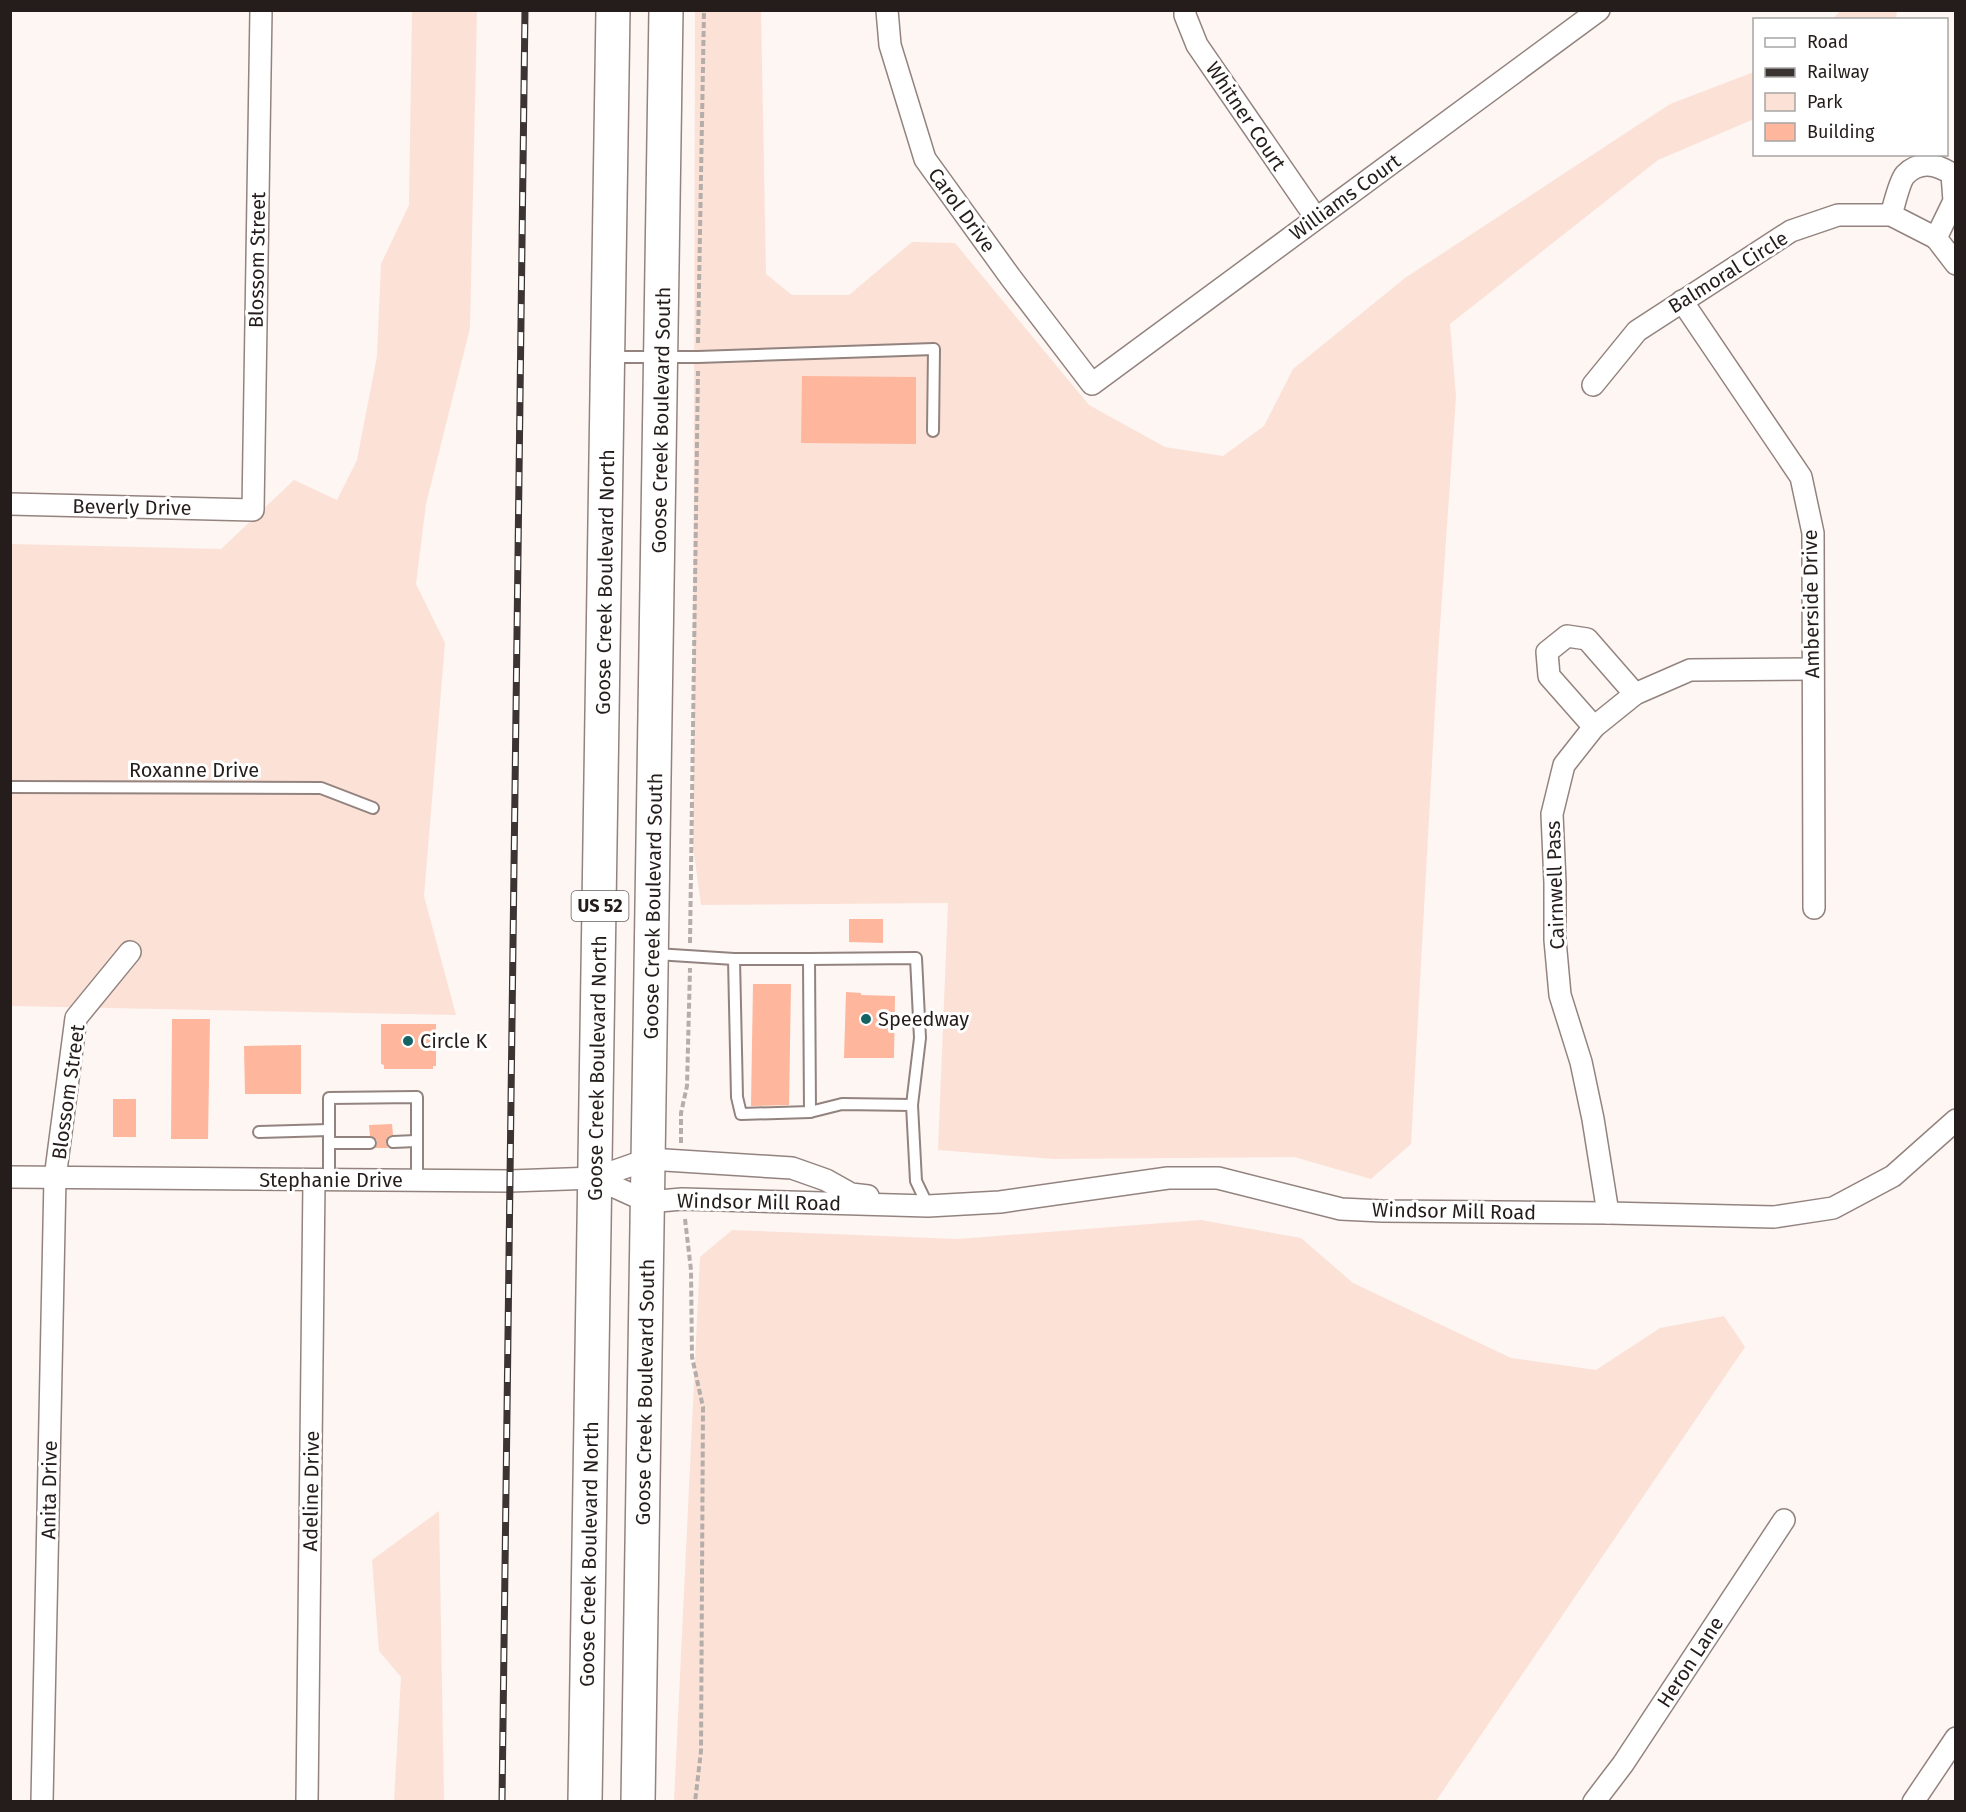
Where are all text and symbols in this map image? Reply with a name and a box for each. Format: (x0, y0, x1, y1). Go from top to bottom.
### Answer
legend (1753, 18, 1948, 156)
text: Road (1807, 31, 1849, 53)
street label: Whitner Court (1201, 57, 1292, 175)
text: Railway (1807, 61, 1869, 83)
text: Park (1807, 91, 1843, 113)
text: Building (1807, 121, 1875, 143)
street label: Williams Court (1285, 148, 1406, 245)
street label: Carol Drive (923, 163, 1001, 257)
street label: Blossom Street (244, 191, 270, 328)
street label: Balmoral Circle (1664, 226, 1792, 318)
street label: Goose Creek Boulevard South (647, 286, 675, 554)
street label: Goose Creek Boulevard North (591, 449, 619, 715)
street label: Beverly Drive (72, 494, 192, 520)
street label: Amberside Drive (1798, 529, 1824, 679)
street label: Roxanne Drive (129, 758, 259, 782)
street label: Goose Creek Boulevard South (639, 772, 667, 1040)
street label: Cairnwell Pass (1541, 820, 1569, 950)
road number: US 52 (572, 891, 628, 921)
street label: Goose Creek Boulevard North (583, 935, 611, 1201)
place label: Speedway (878, 1007, 969, 1031)
marker: Speedway (859, 1012, 873, 1026)
street label: Blossom Street (47, 1022, 89, 1161)
place label: Circle K (420, 1029, 487, 1053)
marker: Circle K (401, 1034, 415, 1048)
street label: Stephanie Drive (259, 1168, 403, 1192)
street label: Windsor Mill Road (677, 1189, 841, 1215)
street label: Windsor Mill Road (1372, 1198, 1536, 1224)
street label: Goose Creek Boulevard South (631, 1258, 659, 1526)
street label: Goose Creek Boulevard North (575, 1421, 603, 1687)
street label: Adeline Drive (298, 1430, 324, 1552)
street label: Anita Drive (36, 1440, 62, 1540)
street label: Heron Lane (1652, 1612, 1728, 1712)

